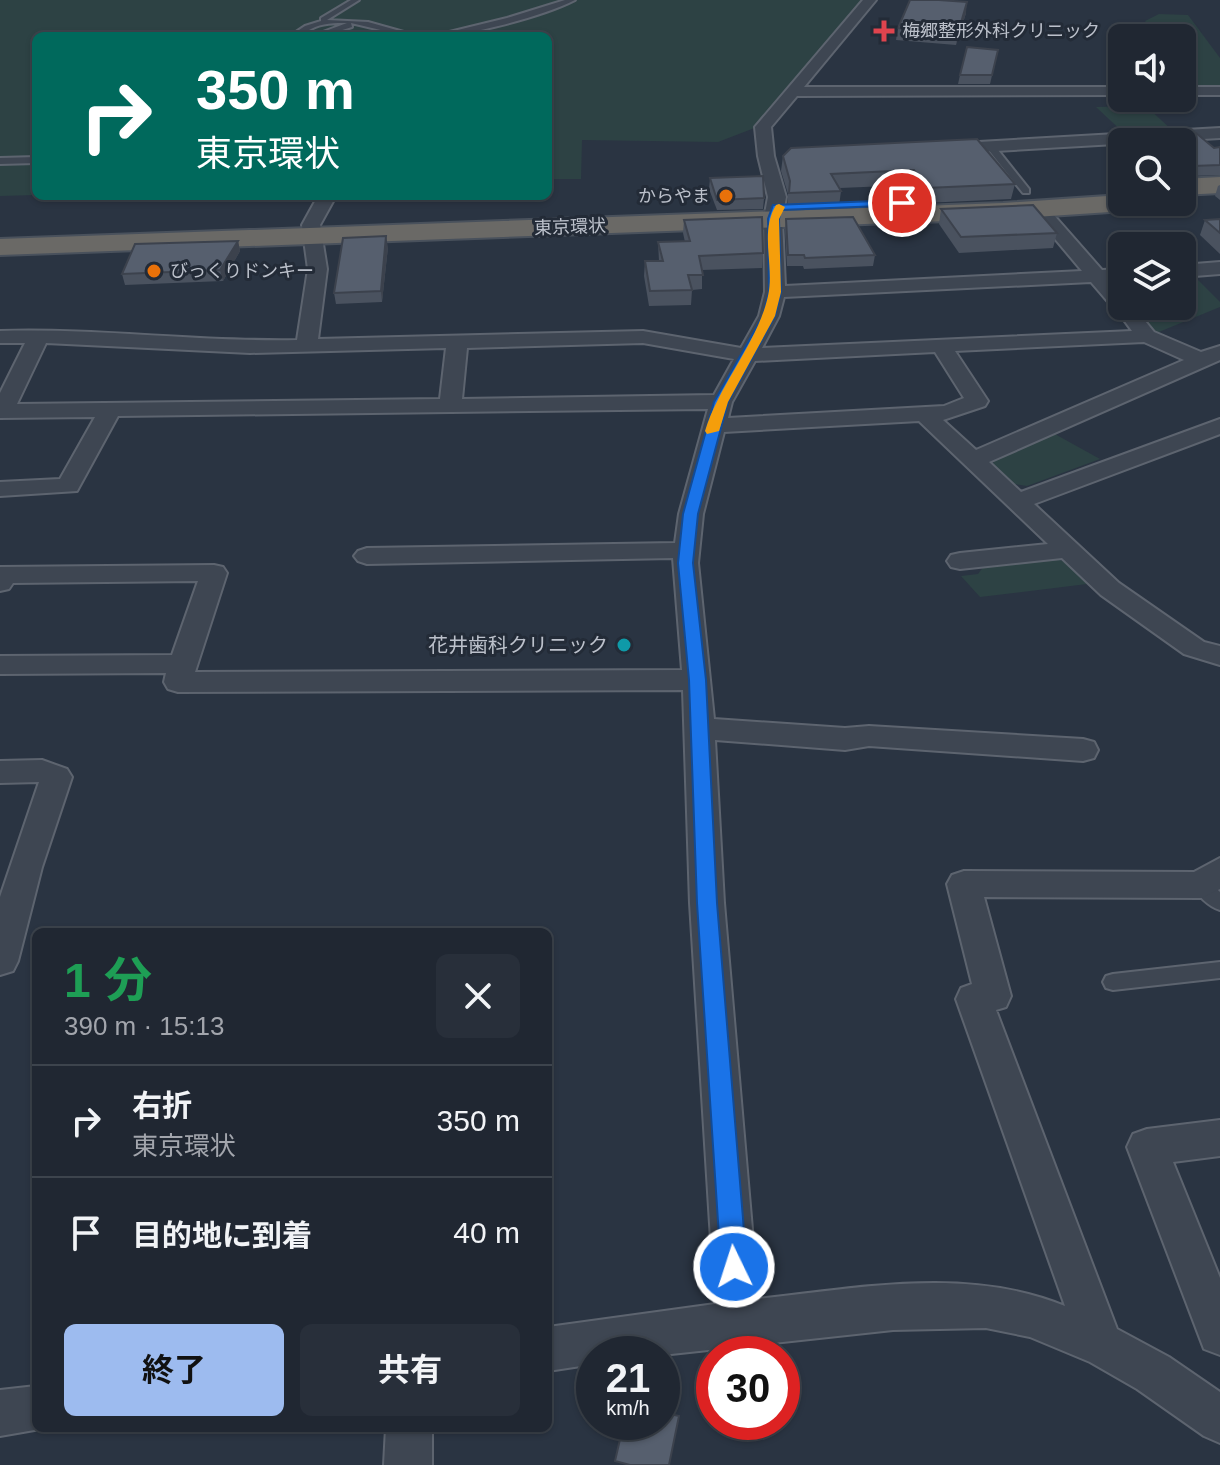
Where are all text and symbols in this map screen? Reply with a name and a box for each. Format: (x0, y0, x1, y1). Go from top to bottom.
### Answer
marker: 梅郷整形外科クリニック (873, 20, 895, 42)
place label: 梅郷整形外科クリニック (902, 21, 1100, 41)
map controls (1108, 24, 1196, 320)
button: sound (1108, 24, 1196, 112)
text: 350 m (196, 58, 355, 121)
icon: right (64, 64, 168, 168)
button: search (1108, 128, 1196, 216)
text: 東京環状 (196, 133, 340, 174)
pin (868, 169, 936, 237)
icon: arrive (880, 181, 924, 225)
place label: からやま (638, 186, 710, 206)
marker: からやま (717, 187, 735, 205)
street label: 東京環状 (534, 216, 606, 238)
button: layers (1108, 232, 1196, 320)
place label: びっくりドンキー (170, 261, 314, 281)
marker: びっくりドンキー (145, 262, 163, 280)
place label: 花井歯科クリニック (428, 634, 608, 656)
marker: 花井歯科クリニック (615, 636, 633, 654)
text: 1 分 (64, 954, 152, 1007)
button: close (436, 954, 520, 1038)
text: 390 m · 15:13 (64, 1011, 224, 1041)
text: 右折 (132, 1089, 192, 1122)
icon: right (64, 1099, 108, 1143)
text: 350 m (437, 1104, 520, 1137)
text: 東京環状 (132, 1131, 236, 1161)
icon: arrive (64, 1211, 108, 1255)
text: 40 m (453, 1216, 520, 1249)
text: 目的地に到着 (132, 1219, 312, 1252)
position arrow (692, 1225, 776, 1309)
button: 終了 (64, 1324, 284, 1416)
button: 共有 (300, 1324, 520, 1416)
speed limit sign: 30 (696, 1336, 800, 1440)
text: 21 (606, 1356, 650, 1400)
text: km/h (606, 1397, 650, 1419)

